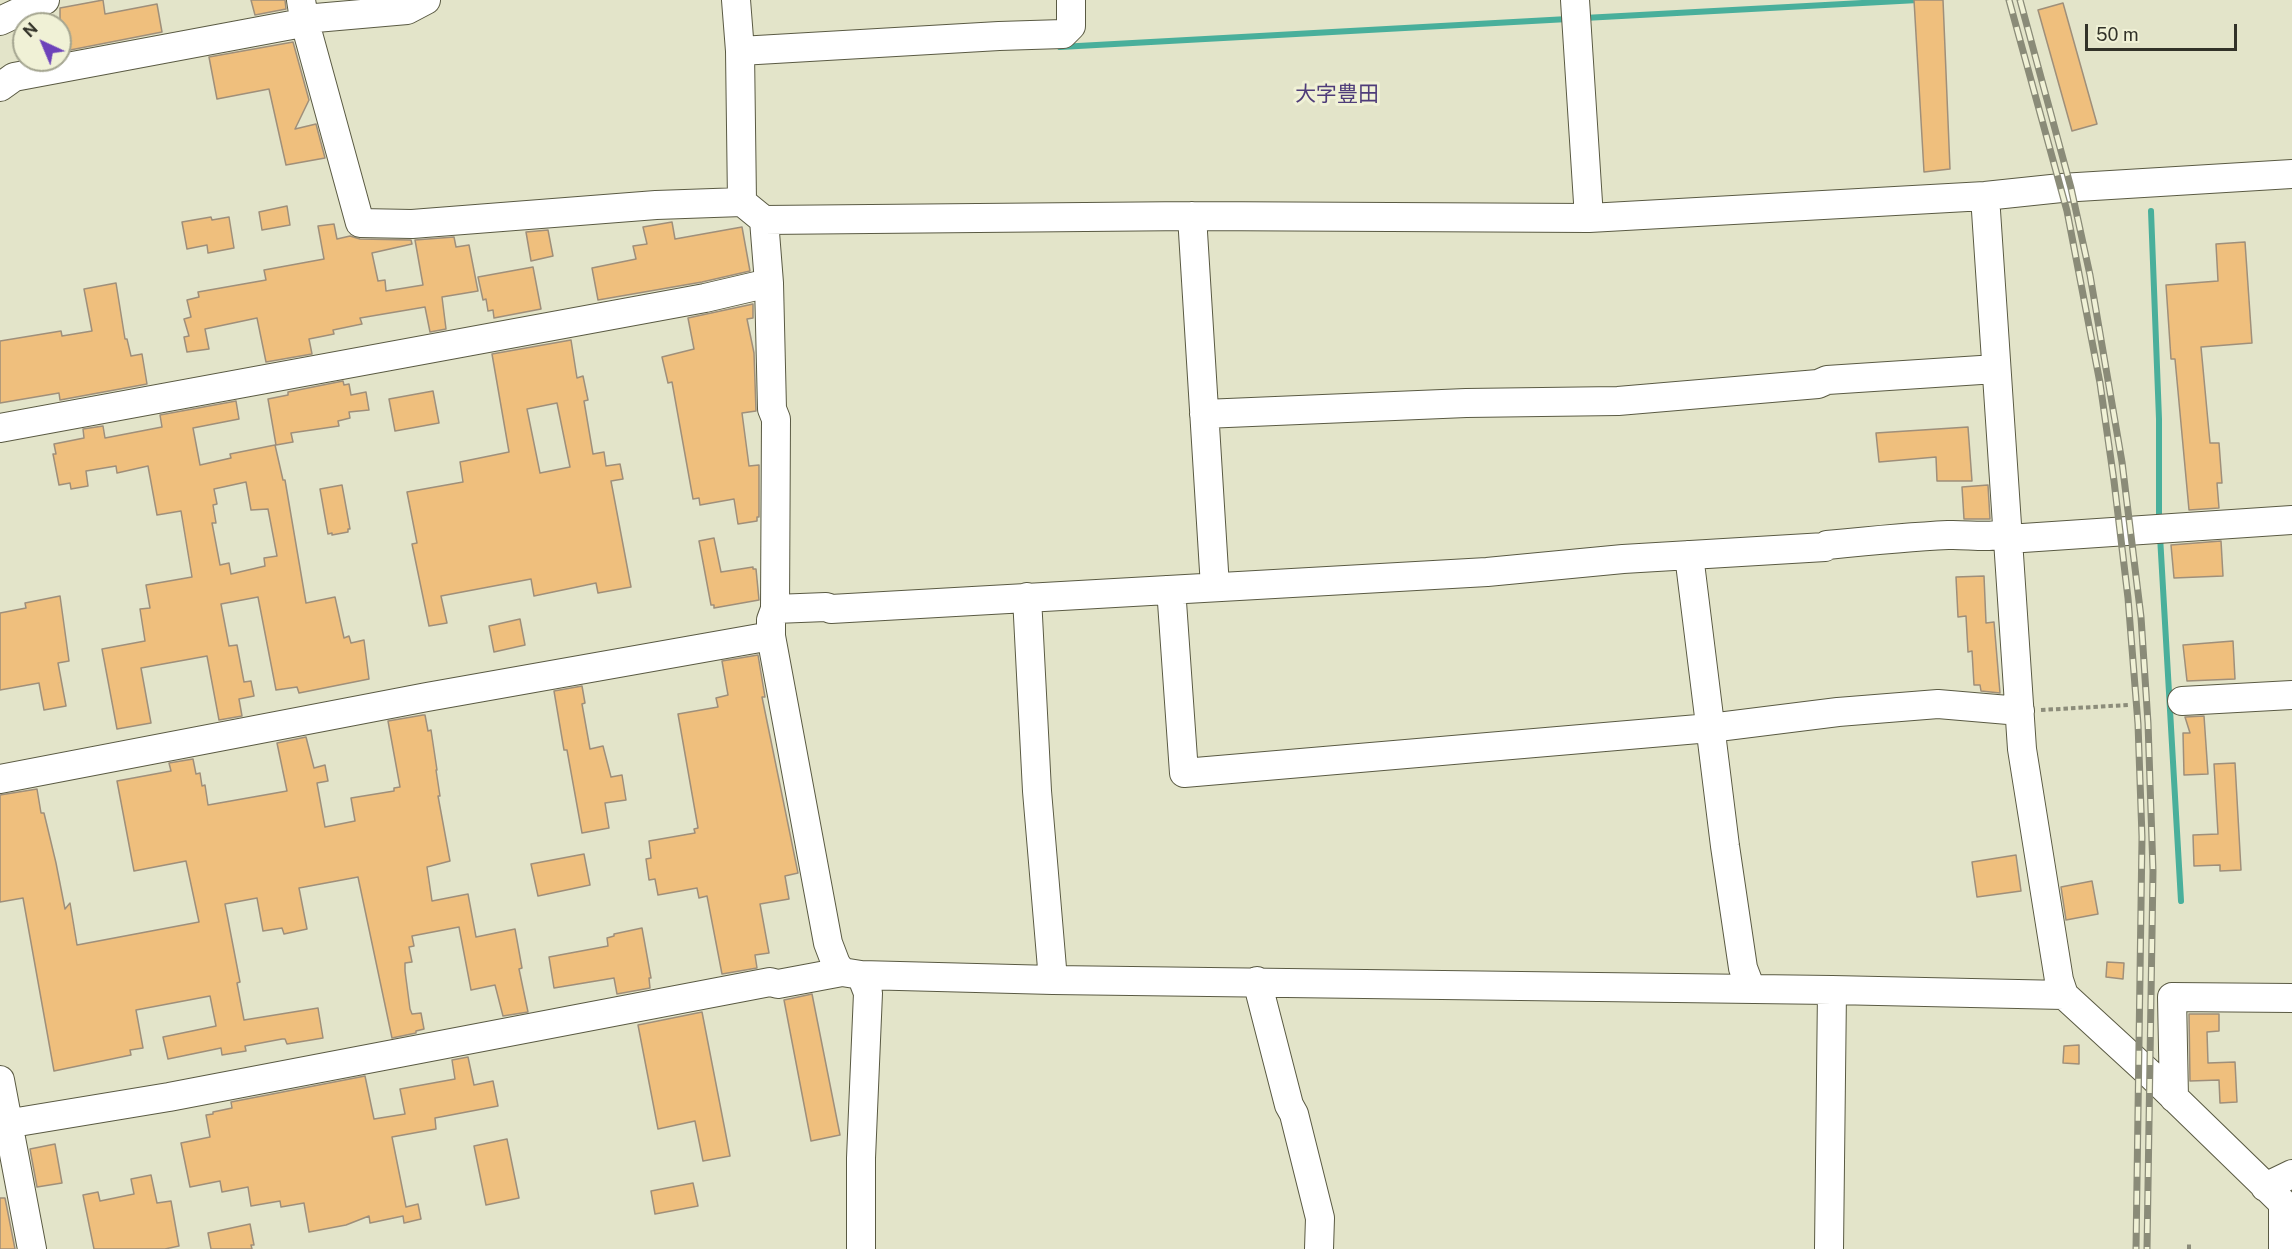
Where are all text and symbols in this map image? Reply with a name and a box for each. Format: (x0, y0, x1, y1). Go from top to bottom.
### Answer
north arrow (12, 12, 72, 72)
scale bar (2088, 12, 2240, 50)
text: N (19, 19, 42, 41)
text: 50 m (2096, 24, 2139, 45)
district label: 大字豊田 (1295, 82, 1379, 108)

